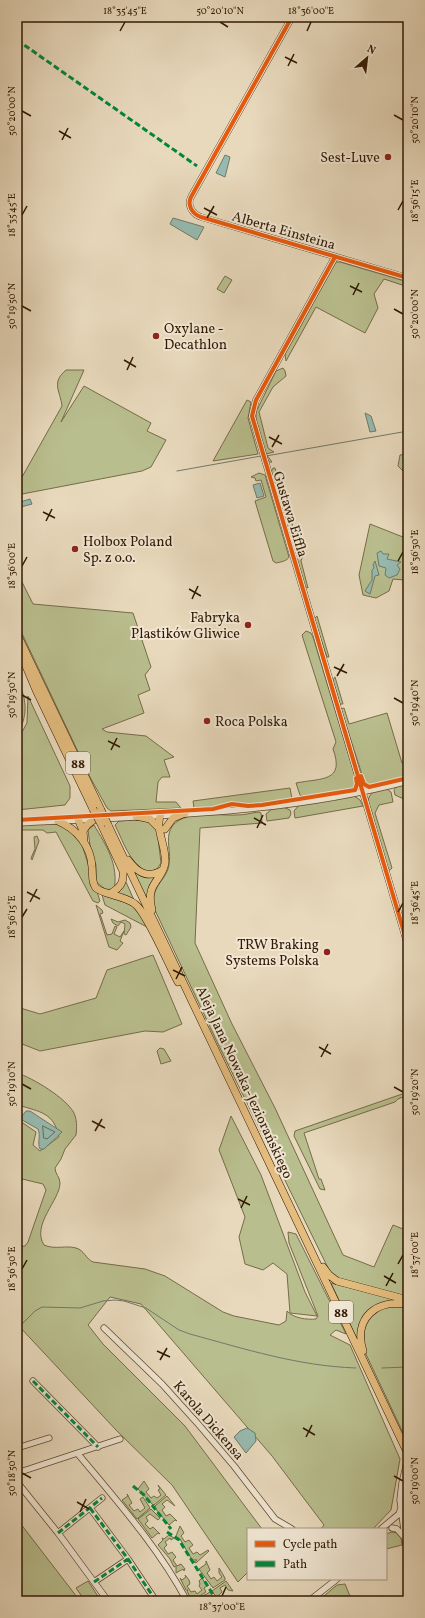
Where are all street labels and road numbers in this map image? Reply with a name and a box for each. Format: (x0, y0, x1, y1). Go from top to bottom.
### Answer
street label: Alberta Einsteina (230, 208, 338, 255)
street label: Gustawa Eiffla (267, 469, 312, 560)
road number: 88 (66, 752, 90, 774)
street label: Aleja Jana Nowaka-Jeziorańskiego (191, 983, 297, 1182)
road number: 88 (329, 1301, 353, 1323)
street label: Karola Dickensa (168, 1377, 248, 1465)

